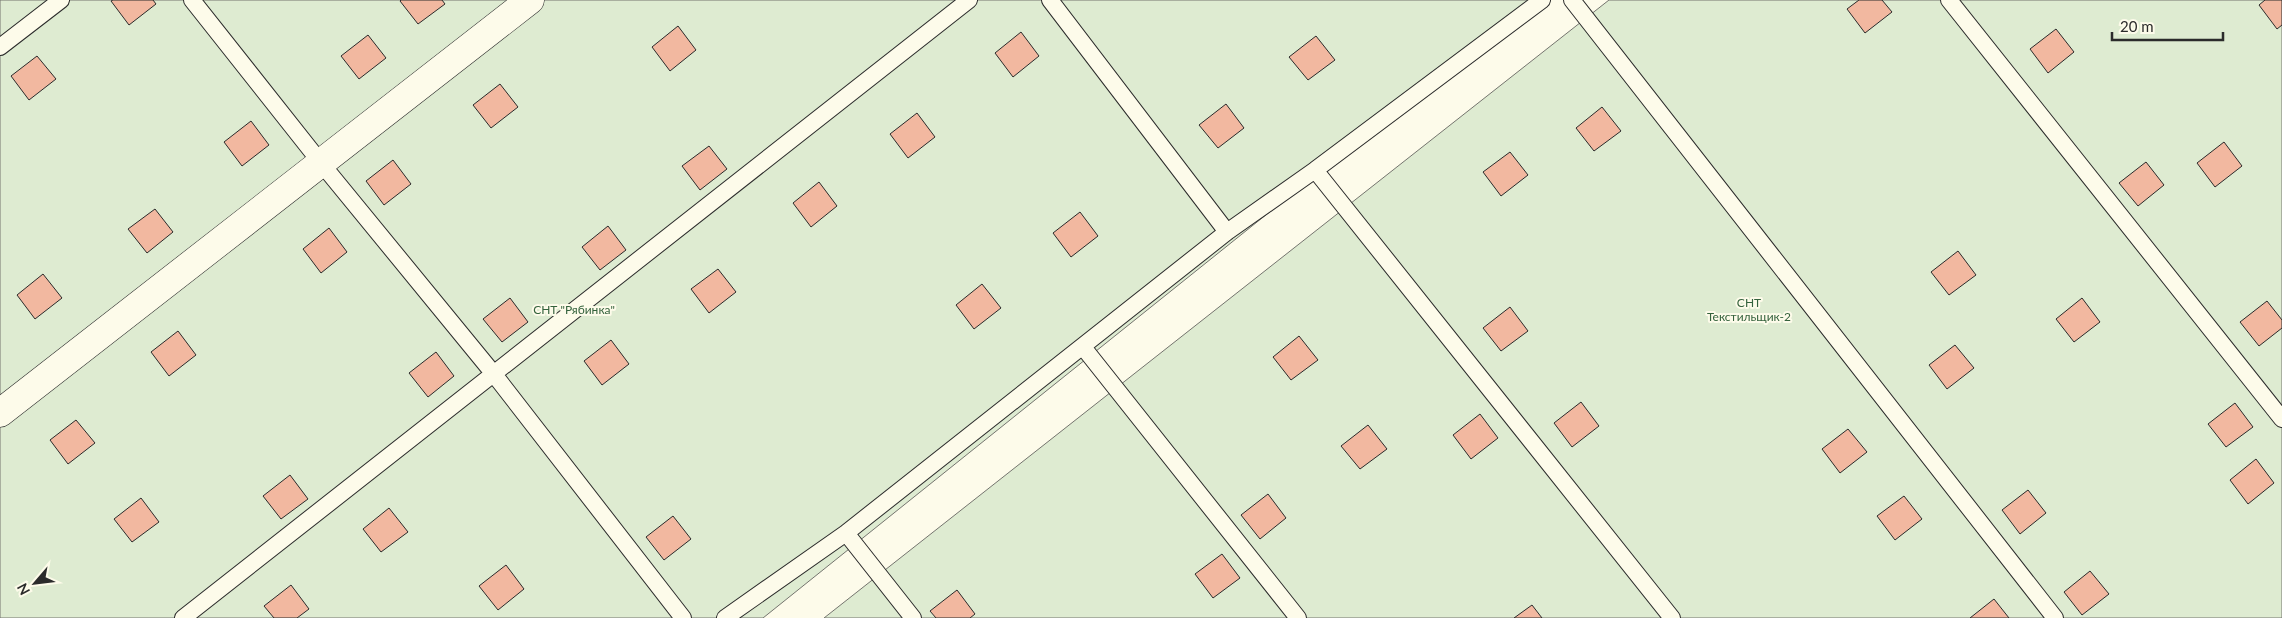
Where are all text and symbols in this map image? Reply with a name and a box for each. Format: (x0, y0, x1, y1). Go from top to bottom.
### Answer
scale bar (2112, 10, 2223, 42)
text: 20 m (2120, 17, 2154, 35)
park label: СНТ Текстильщик-2 (1707, 295, 1791, 324)
park label: СНТ "Рябинка" (533, 302, 615, 317)
north arrow (10, 558, 60, 608)
text: N (13, 581, 33, 598)

